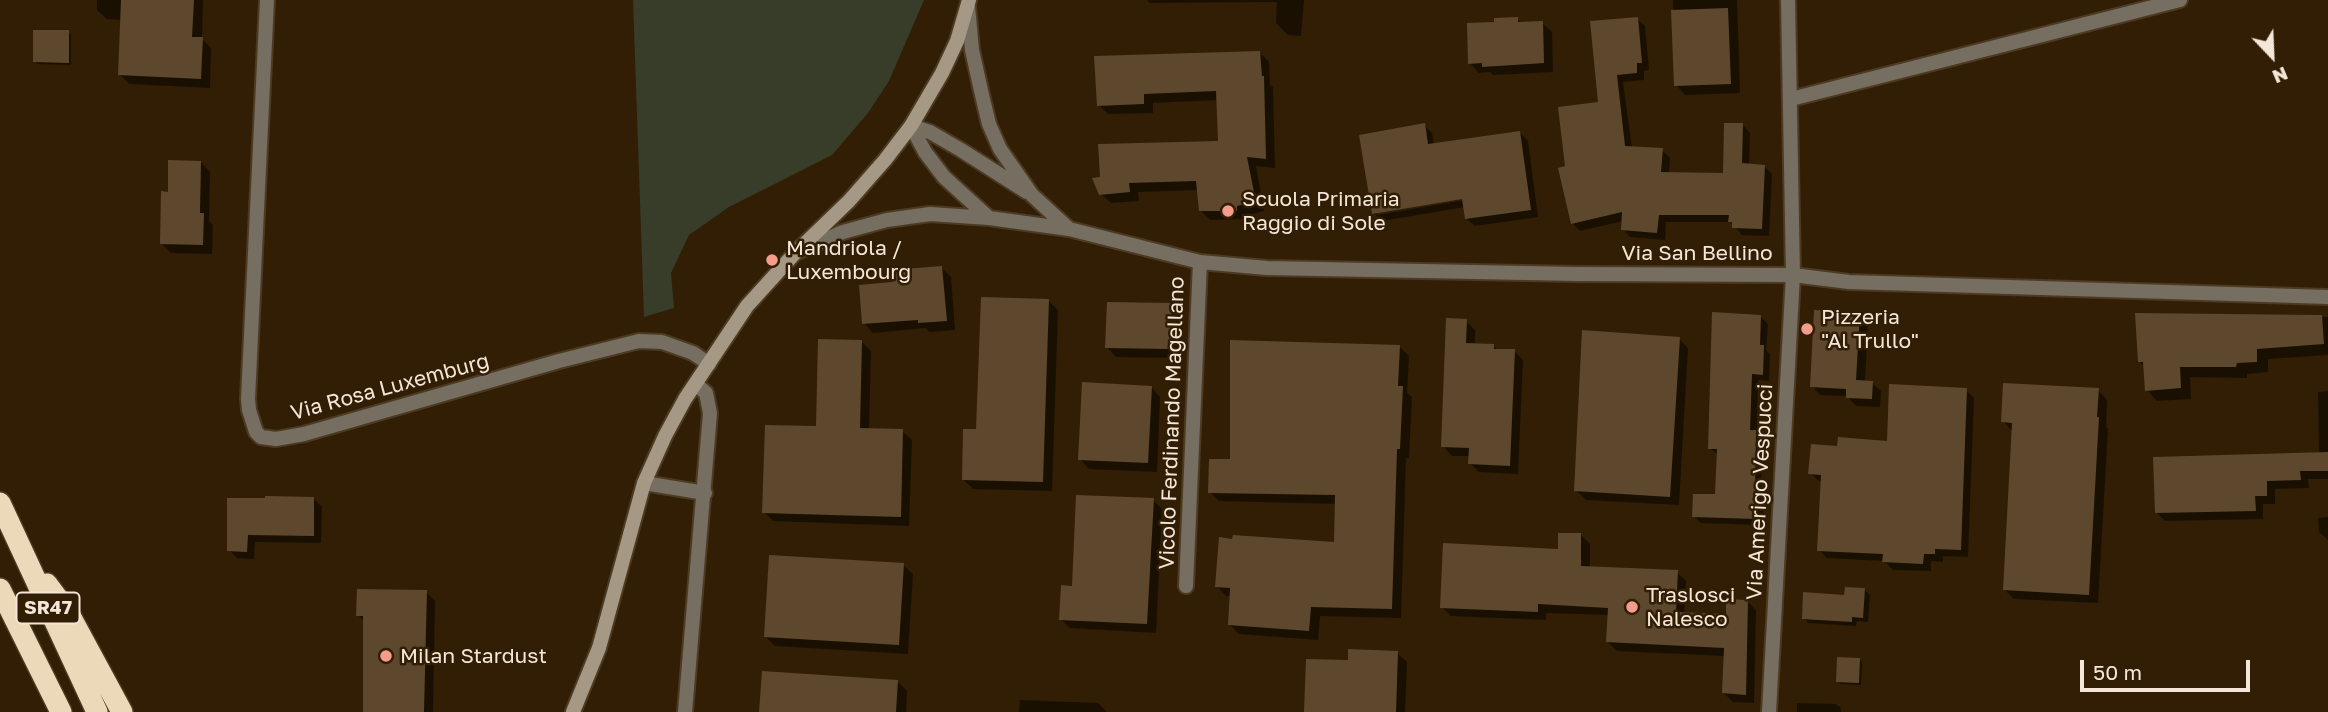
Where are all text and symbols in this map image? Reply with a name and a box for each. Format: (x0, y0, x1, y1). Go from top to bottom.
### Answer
north arrow (2237, 21, 2307, 91)
text: N (2269, 62, 2292, 89)
place label: Scuola Primaria Raggio di Sole (1242, 186, 1400, 236)
marker: Scuola Primaria Raggio di Sole (1220, 203, 1236, 219)
place label: Mandriola / Luxembourg (786, 235, 911, 285)
street label: Via San Bellino (1621, 240, 1773, 266)
marker: Mandriola / Luxembourg (764, 252, 780, 268)
street label: Vicolo Ferdinando Magellano (1154, 276, 1190, 570)
place label: Pizzeria "Al Trullo" (1821, 304, 1919, 354)
marker: Pizzeria "Al Trullo" (1799, 321, 1815, 337)
street label: Via Rosa Luxemburg (288, 348, 492, 426)
street label: Via Amerigo Vespucci (1742, 383, 1778, 601)
place label: Traslosci Nalesco (1646, 582, 1735, 632)
road number: SR47 (16, 593, 80, 624)
marker: Traslosci Nalesco (1624, 599, 1640, 615)
place label: Milan Stardust (400, 643, 547, 669)
scale bar (2083, 646, 2253, 690)
marker: Milan Stardust (378, 648, 394, 664)
text: 50 m (2093, 659, 2142, 685)

